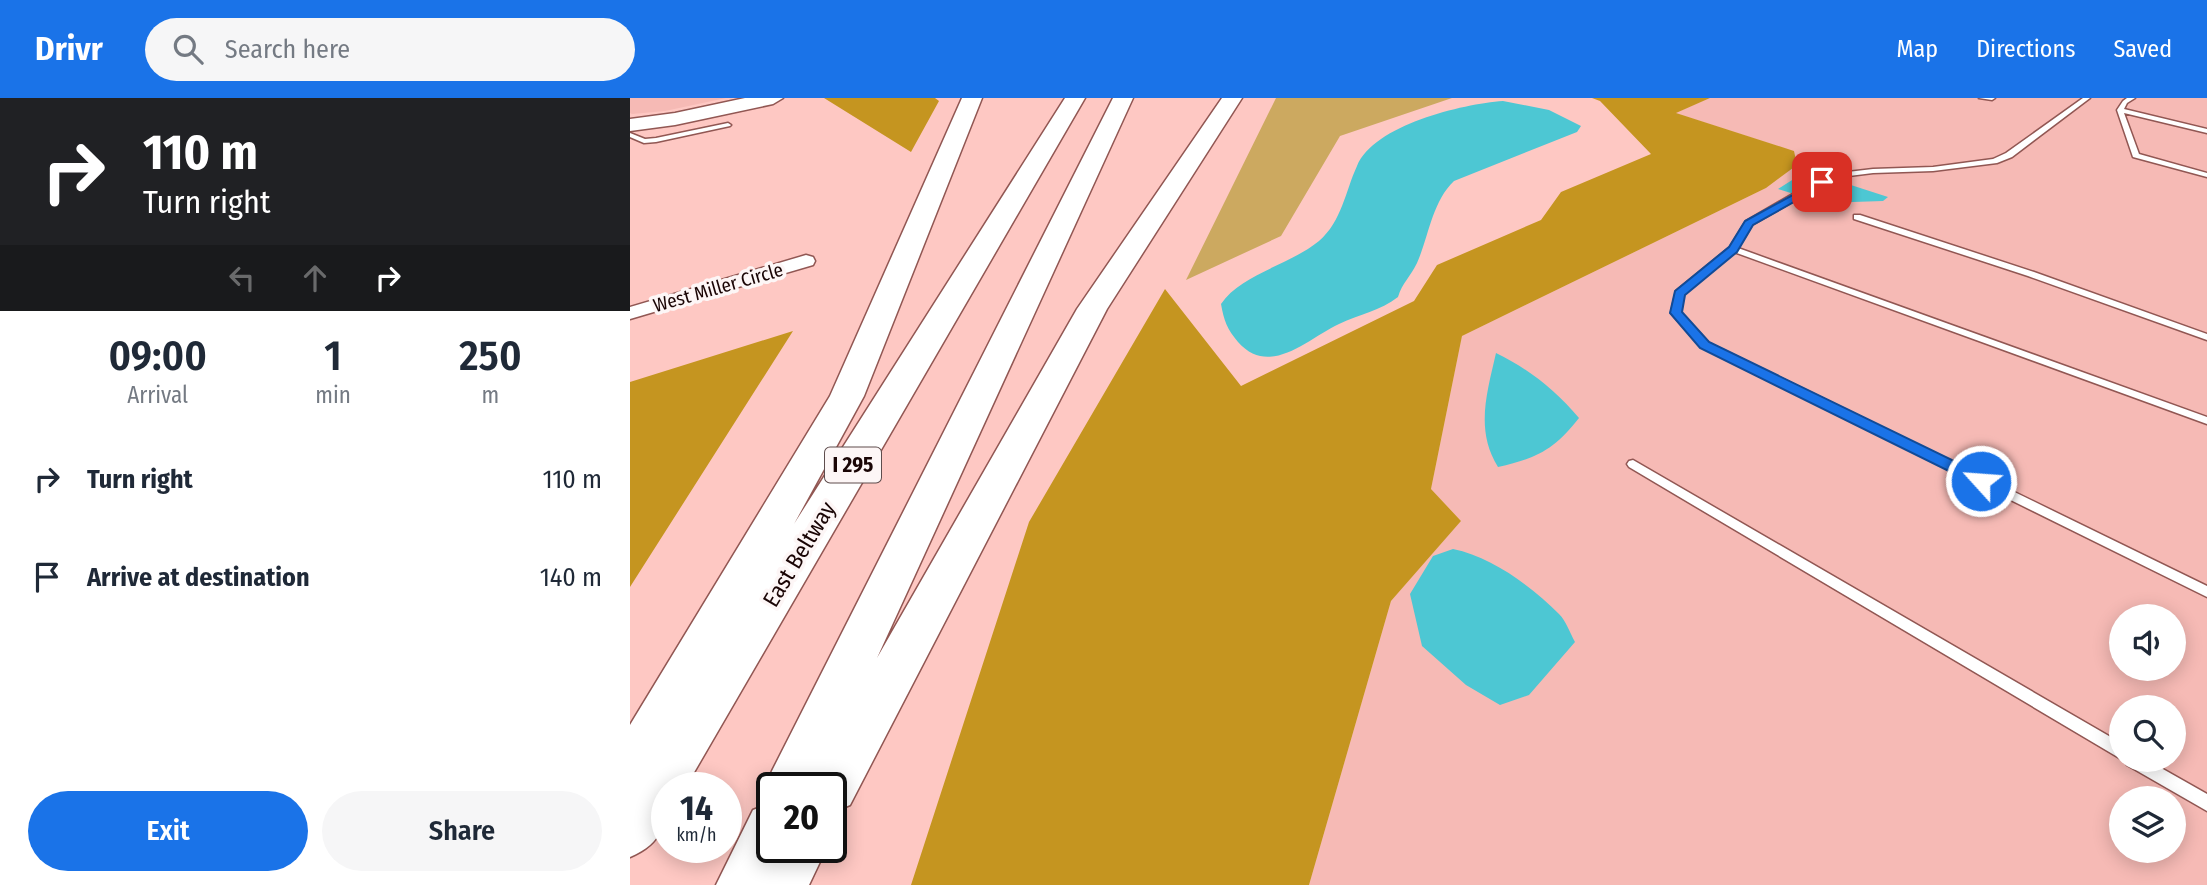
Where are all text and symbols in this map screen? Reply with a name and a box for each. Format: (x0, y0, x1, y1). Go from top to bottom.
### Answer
search box (145, 18, 635, 81)
text: Drivr (35, 29, 103, 69)
icon: search (169, 30, 207, 68)
text: Search here (225, 34, 350, 65)
text: Map (1897, 35, 1938, 63)
text: Directions (1976, 35, 2075, 63)
text: Saved (2113, 35, 2172, 63)
text: 110 m (143, 123, 258, 182)
icon: right (28, 126, 119, 217)
pin (1792, 152, 1852, 212)
icon: arrive (1803, 163, 1841, 201)
text: Turn right (143, 183, 270, 221)
street label: West Miller Circle (651, 258, 786, 317)
icon: left (223, 259, 261, 297)
icon: ahead (296, 259, 334, 297)
icon: right (369, 259, 407, 297)
text: 09:00 (108, 331, 207, 381)
text: 1 (324, 331, 342, 381)
text: 250 (459, 331, 522, 381)
text: Arrival (127, 381, 188, 409)
text: min (315, 381, 351, 409)
text: m (482, 381, 499, 409)
position arrow (1944, 444, 2018, 518)
road number: I 295 (825, 448, 881, 482)
icon: right (28, 460, 66, 498)
text: Turn right (87, 464, 193, 495)
text: 110 m (542, 464, 602, 495)
street label: East Beltway (757, 496, 842, 612)
icon: arrive (28, 558, 66, 596)
text: Arrive at destination (87, 562, 310, 593)
text: 140 m (540, 562, 602, 593)
map controls (2109, 604, 2186, 863)
button: sound (2109, 604, 2186, 681)
button: search (2109, 695, 2186, 772)
speed limit sign: 20 (756, 772, 847, 863)
button: layers (2109, 786, 2186, 863)
text: 14 (680, 787, 713, 829)
button: Exit (28, 791, 308, 871)
button: Share (322, 791, 602, 871)
text: km/h (676, 824, 717, 846)

